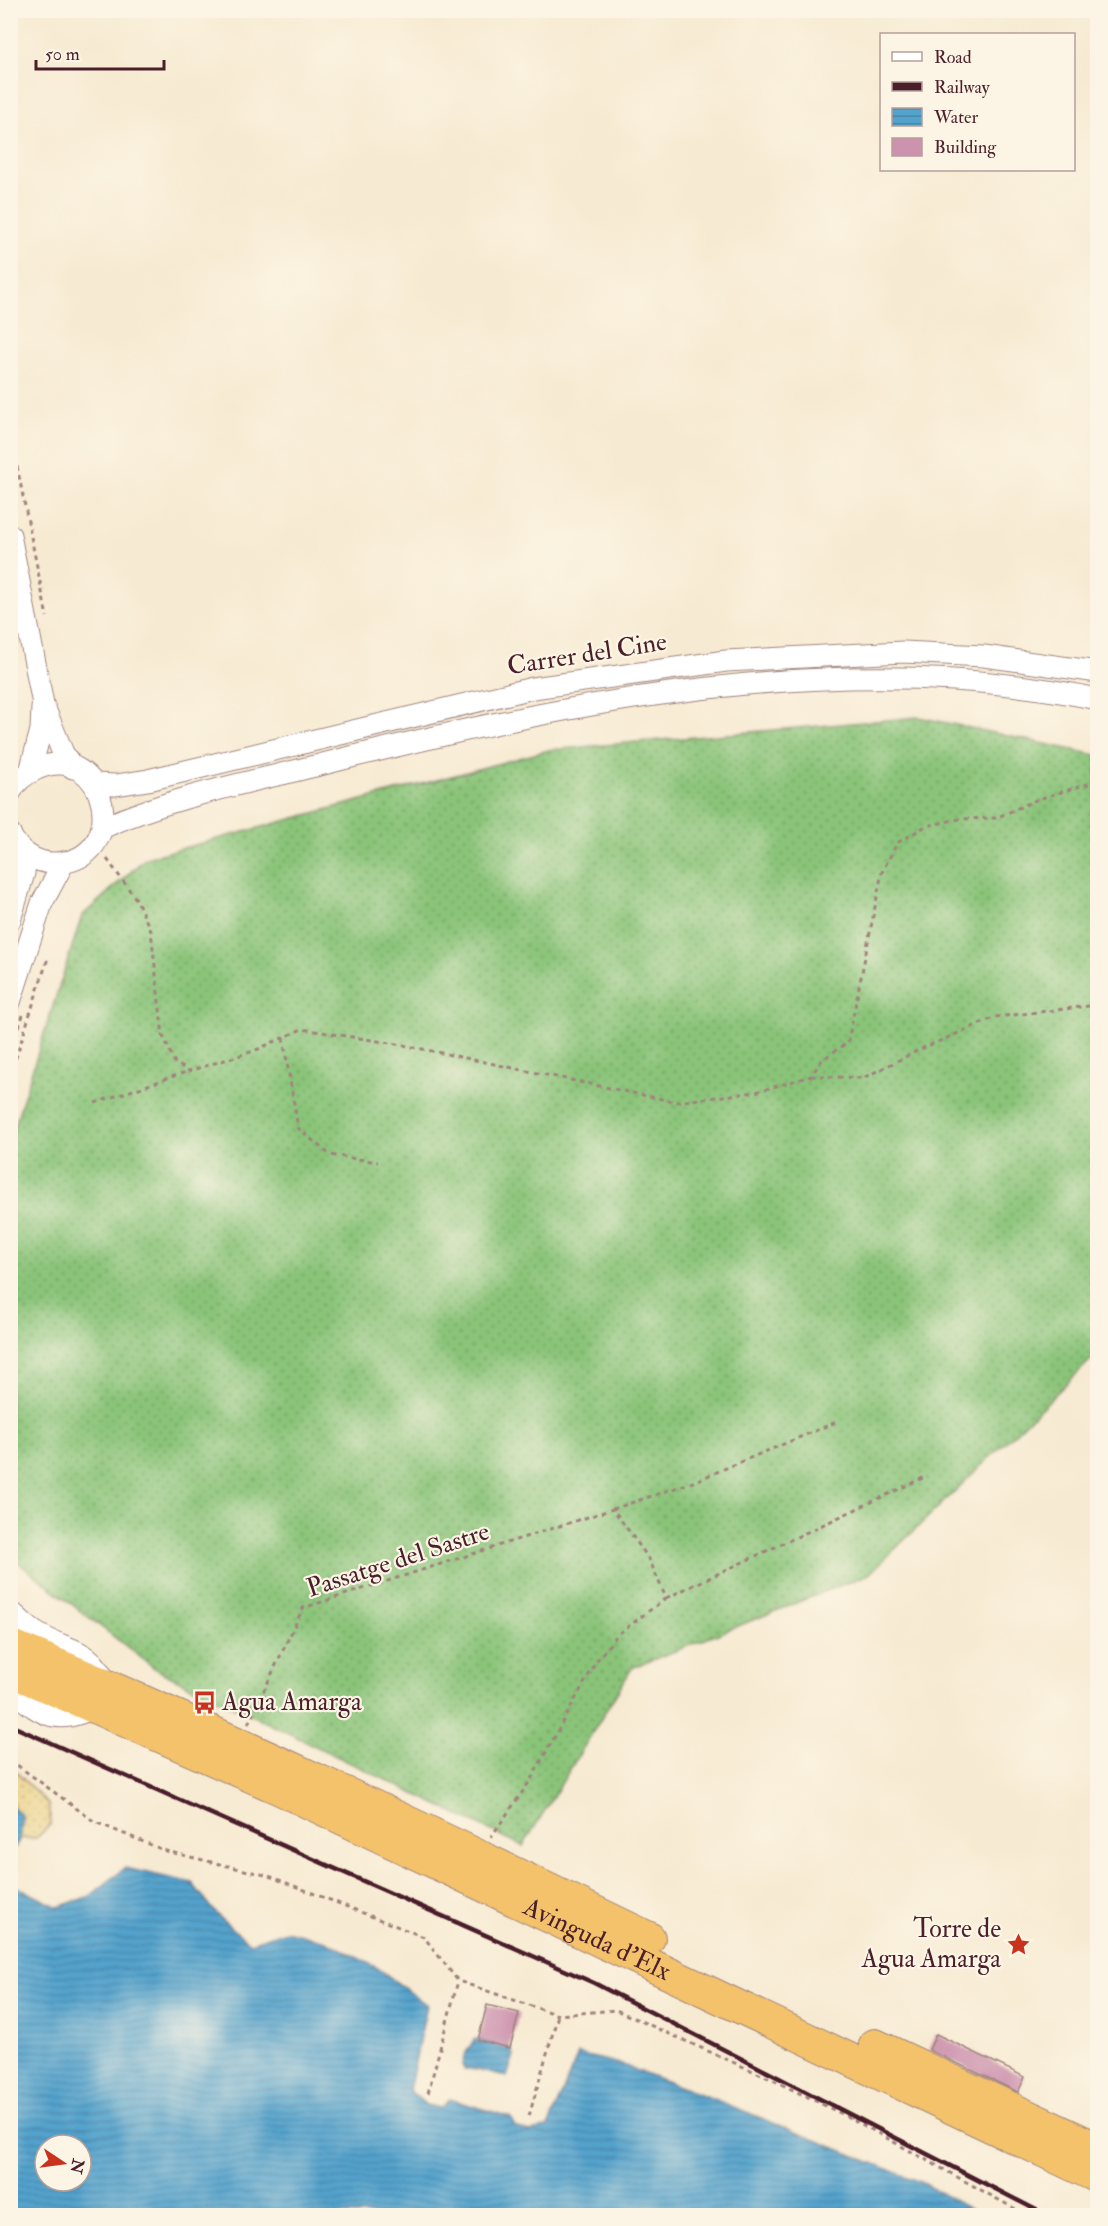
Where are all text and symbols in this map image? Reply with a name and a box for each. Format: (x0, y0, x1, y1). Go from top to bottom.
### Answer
scale bar (36, 33, 164, 71)
legend (880, 33, 1075, 171)
text: 50 m (45, 43, 80, 66)
text: Road (934, 46, 972, 69)
text: Railway (934, 76, 991, 99)
text: Water (933, 106, 978, 129)
text: Building (934, 136, 997, 159)
street label: Carrer del Cine (505, 626, 669, 682)
street label: Passatge del Sastre (303, 1515, 493, 1605)
place label: Agua Amarga (221, 1686, 362, 1718)
bus stop icon: Agua Amarga (191, 1689, 217, 1715)
street label: Avinguda d'Elx (517, 1890, 676, 1988)
place label: Torre de Agua Amarga (860, 1913, 1001, 1975)
place icon: Torre de Agua Amarga (1006, 1931, 1032, 1957)
north arrow (33, 2133, 93, 2193)
text: N (65, 2156, 88, 2176)

